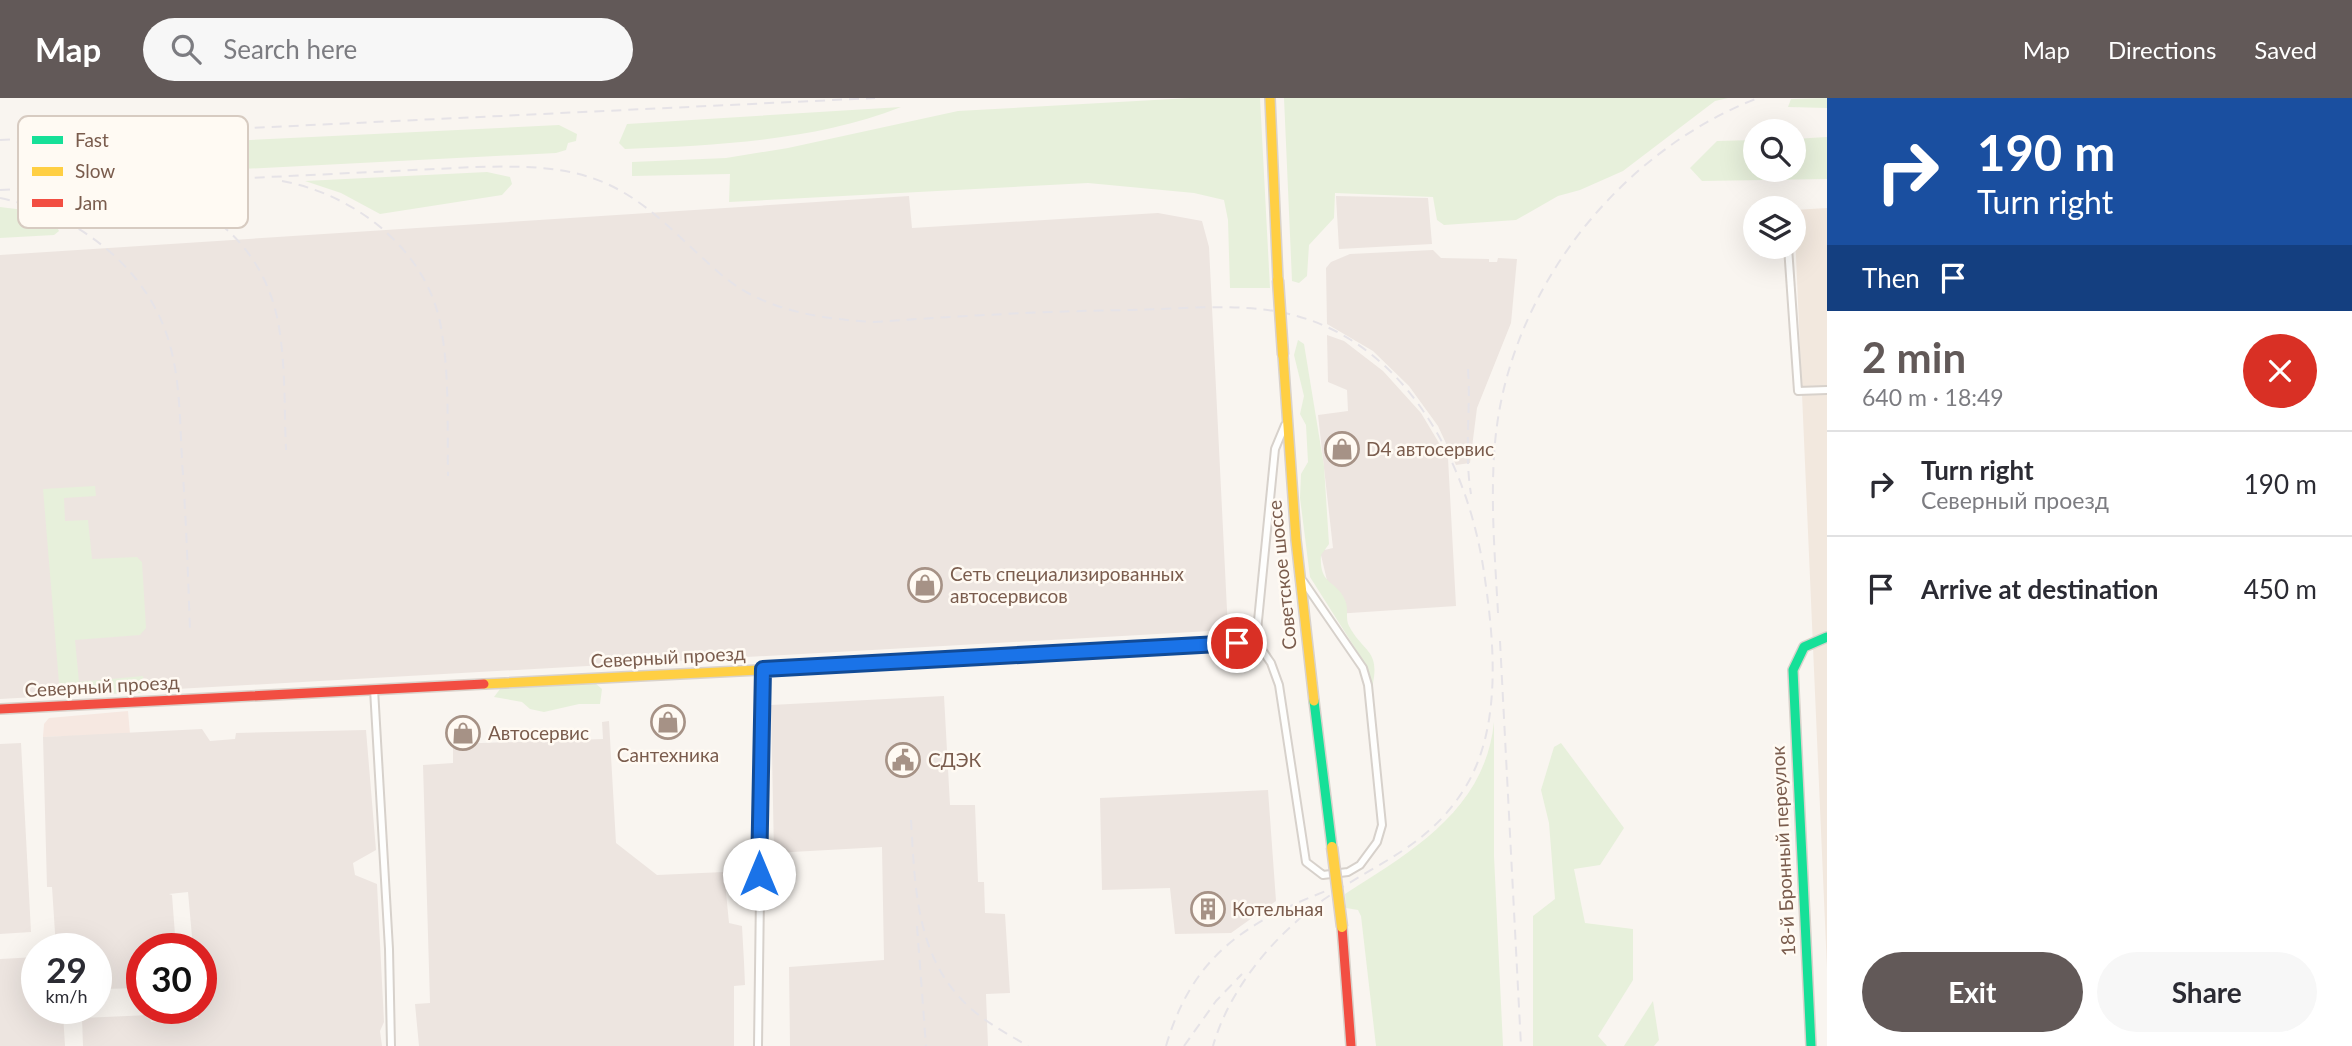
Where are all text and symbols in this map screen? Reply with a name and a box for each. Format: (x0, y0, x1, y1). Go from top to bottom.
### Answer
search box (143, 18, 633, 81)
text: Map (35, 29, 101, 69)
icon: search (167, 30, 205, 68)
text: Search here (223, 33, 357, 65)
text: Map (2023, 35, 2070, 64)
text: Directions (2108, 35, 2216, 64)
text: Saved (2254, 35, 2317, 64)
legend (18, 116, 248, 228)
map controls (1743, 119, 1806, 259)
button: search (1743, 119, 1806, 182)
text: 190 m (1977, 123, 2115, 181)
icon: right (1862, 126, 1953, 217)
text: Fast (75, 128, 109, 151)
text: Slow (75, 159, 115, 182)
text: Turn right (1977, 182, 2113, 221)
text: Jam (75, 191, 108, 214)
button: layers (1743, 196, 1806, 259)
icon: arrive (1934, 259, 1972, 297)
text: Then (1862, 262, 1920, 294)
text: 2 min (1862, 332, 1966, 382)
button: close (2243, 334, 2317, 408)
text: 640 m · 18:49 (1862, 383, 2004, 411)
shop icon: D4 автосервис (1323, 430, 1361, 468)
place label: D4 автосервис (1366, 437, 1494, 460)
text: Turn right (1921, 454, 2034, 486)
icon: right (1862, 465, 1900, 503)
text: 190 m (2244, 468, 2317, 500)
text: Северный проезд (1921, 486, 2109, 514)
street label: Советское шоссе (1262, 499, 1301, 651)
place label: Сеть специализированных автосервисов (950, 562, 1185, 607)
shop icon: Сеть специализированных автосервисов (906, 566, 944, 604)
icon: arrive (1862, 570, 1900, 608)
text: Arrive at destination (1921, 573, 2158, 605)
text: 450 m (2244, 573, 2317, 605)
pin (1207, 613, 1267, 673)
icon: arrive (1218, 624, 1256, 662)
street label: Северный проезд (590, 641, 746, 672)
street label: Северный проезд (24, 670, 180, 701)
shop icon: Сантехника (649, 703, 687, 741)
shop icon: Автосервис (444, 714, 482, 752)
place label: Автосервис (488, 721, 589, 744)
public building icon: СДЭК (884, 741, 922, 779)
place label: Сантехника (617, 743, 719, 766)
street label: 18-й Бронный переулок (1765, 745, 1799, 957)
place label: СДЭК (928, 748, 981, 771)
position arrow (722, 837, 796, 911)
building icon: Котельная (1189, 890, 1227, 928)
place label: Котельная (1232, 897, 1323, 920)
speed limit sign: 30 (126, 933, 217, 1024)
text: 29 (46, 948, 87, 990)
button: Exit (1862, 952, 2083, 1032)
button: Share (2097, 952, 2317, 1032)
text: km/h (45, 985, 88, 1007)

